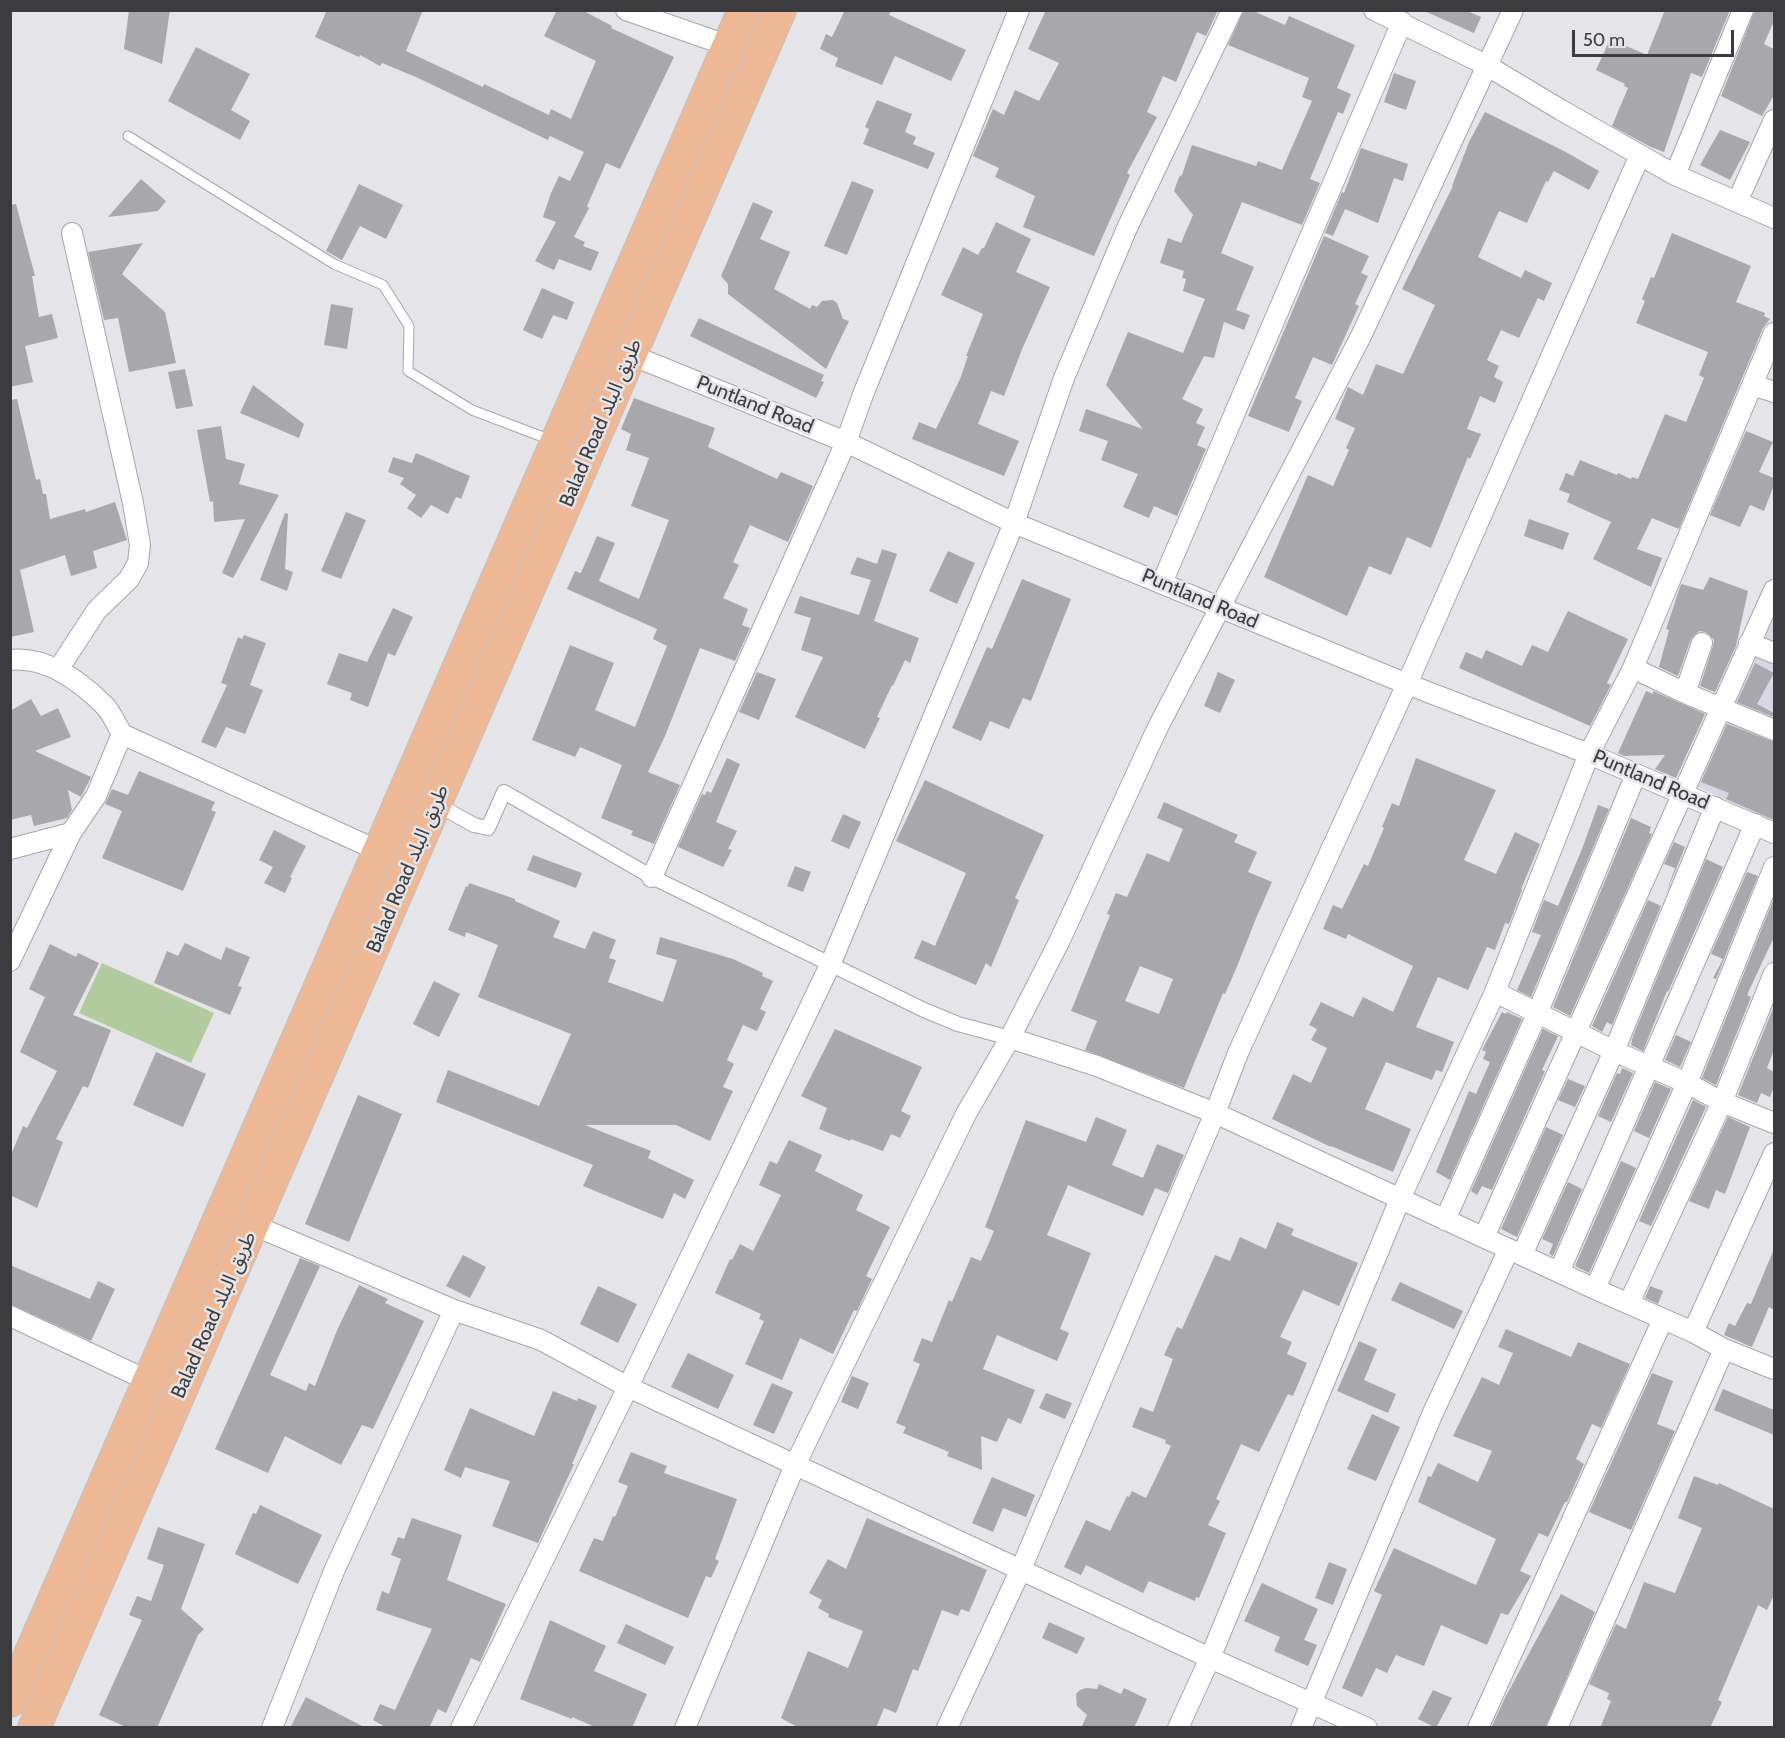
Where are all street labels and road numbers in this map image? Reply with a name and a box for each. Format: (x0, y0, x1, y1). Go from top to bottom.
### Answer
street label: Balad Road طريق البلد (555, 335, 647, 511)
street label: Puntland Road (693, 371, 817, 439)
street label: Puntland Road (1138, 564, 1262, 634)
street label: Puntland Road (1589, 745, 1713, 815)
street label: Balad Road طريق البلد (362, 781, 454, 957)
street label: Balad Road طريق البلد (166, 1228, 262, 1402)

